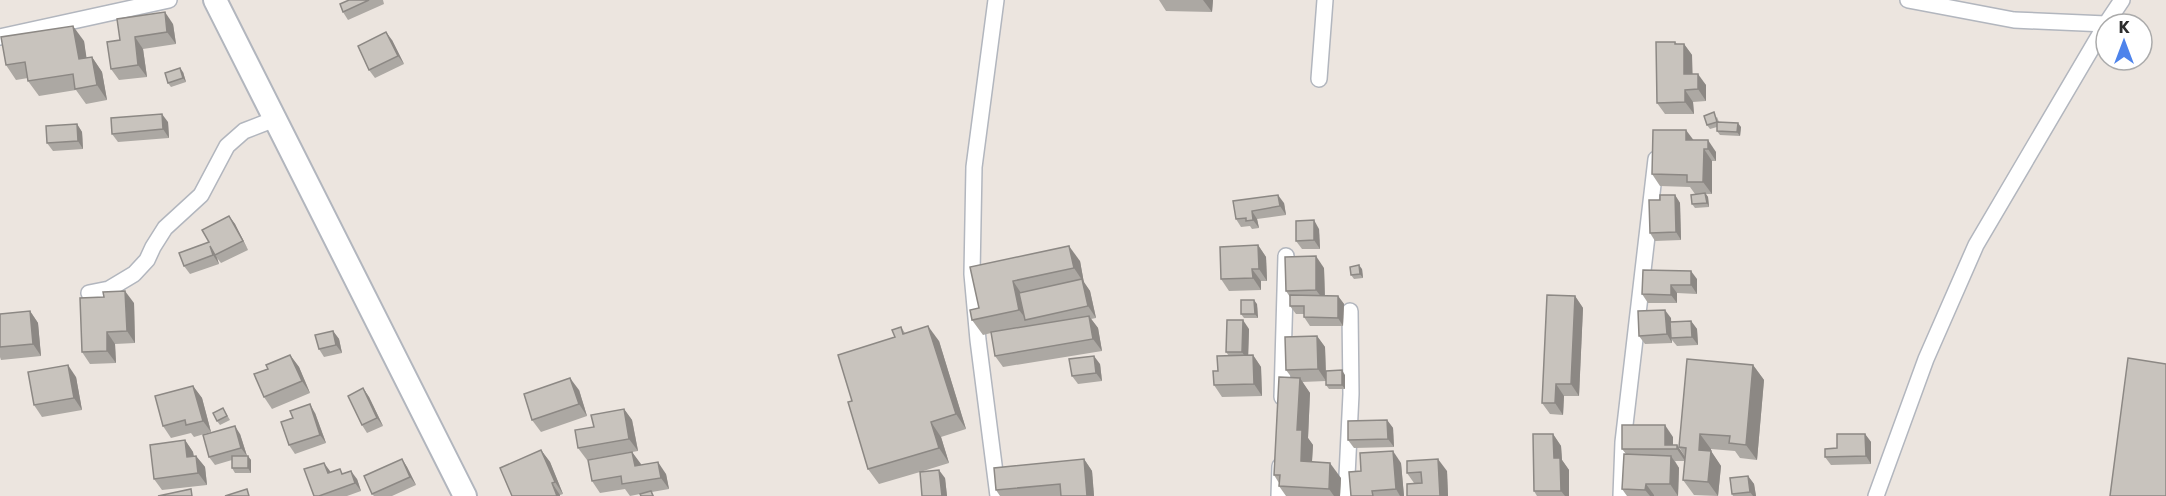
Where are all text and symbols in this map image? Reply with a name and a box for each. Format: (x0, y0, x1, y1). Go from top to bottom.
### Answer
north arrow (2094, 12, 2154, 72)
text: K (2118, 16, 2130, 39)

